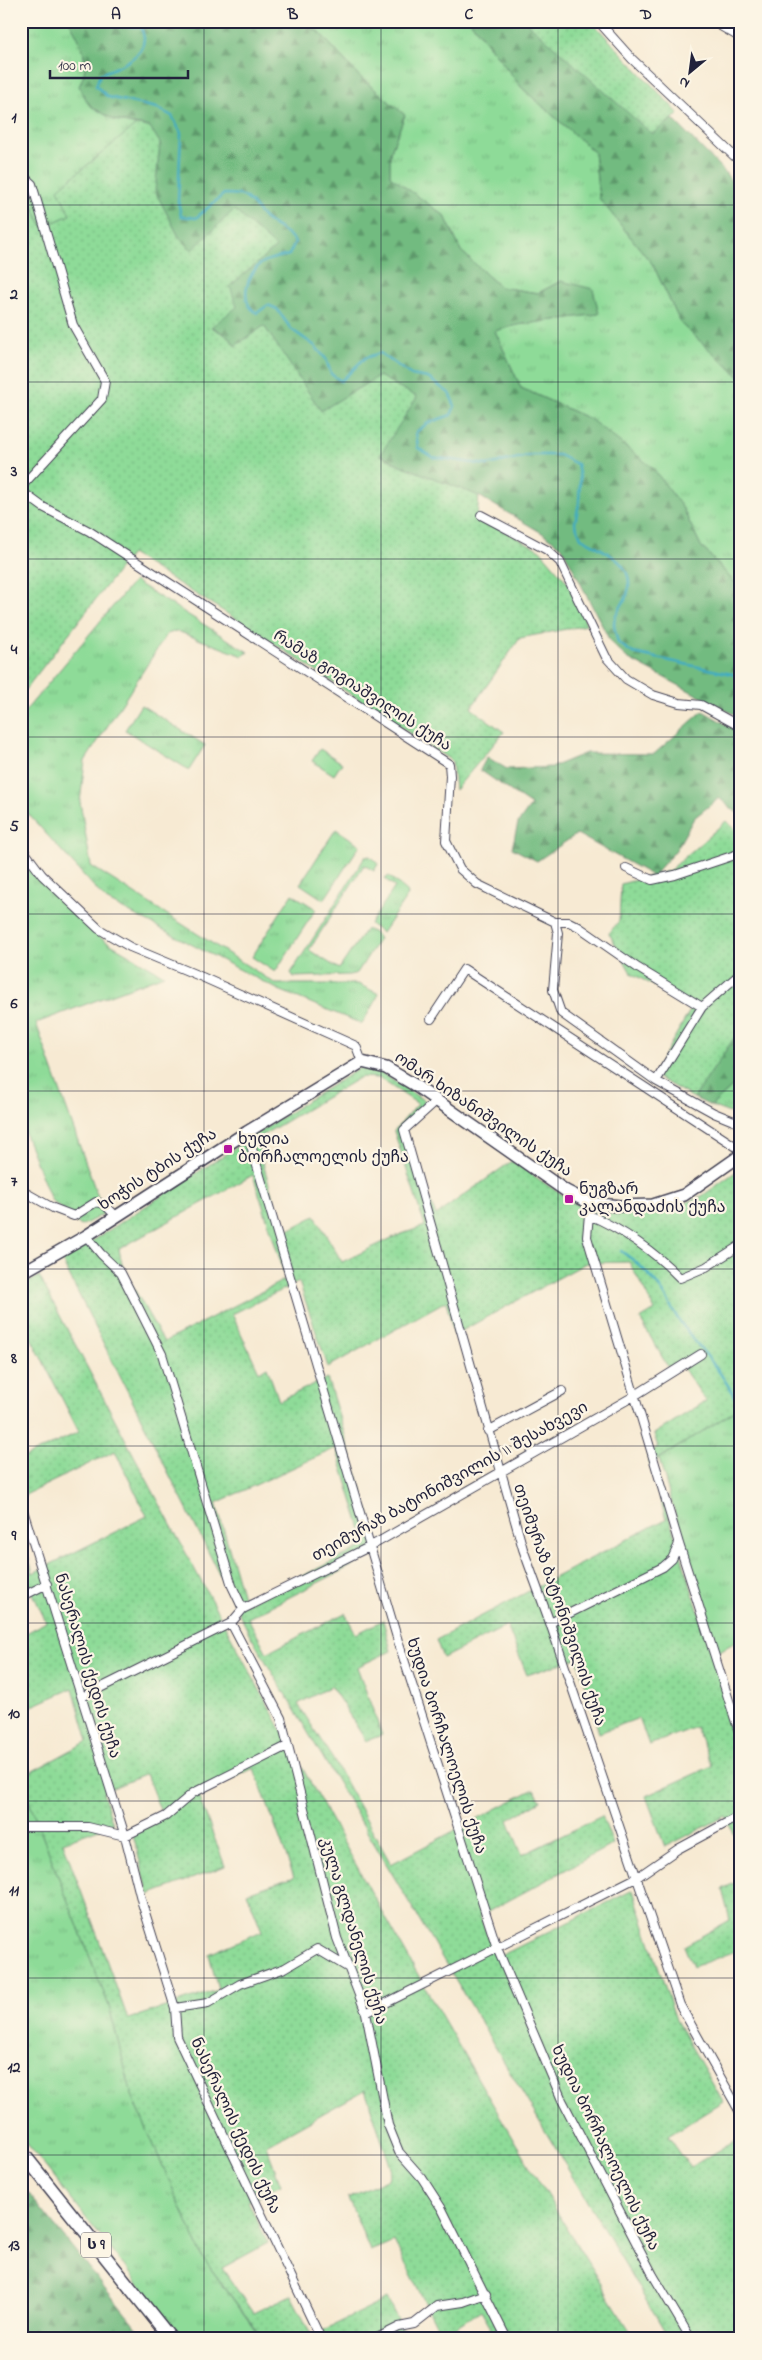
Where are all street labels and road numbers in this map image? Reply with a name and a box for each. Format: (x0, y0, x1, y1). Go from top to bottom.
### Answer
street label: რამაზ გოგიაშვილის ქუჩა (268, 624, 456, 758)
street label: ომარ ხიზანიშვილის ქუჩა (389, 1046, 577, 1184)
street label: ხოჭის ტბის ქუჩა (94, 1123, 222, 1217)
street label: თეიმურაზ ბატონიშვილის II შესახვევი (307, 1396, 593, 1568)
street label: თეიმურაზ ბატონიშვილის ქუჩა (506, 1481, 612, 1729)
street label: ნასერალის ქედის ქუჩა (47, 1571, 127, 1761)
street label: ხუდია ბორჩალოელის ქუჩა (400, 1635, 492, 1857)
street label: კულა გლდანელის ქუჩა (313, 1834, 393, 2028)
street label: ნასერალის ქედის ქუჩა (183, 2034, 287, 2218)
street label: ხუდია ბორჩალოელის ქუჩა (545, 2041, 665, 2255)
road number: ს 9 (81, 2232, 111, 2258)

